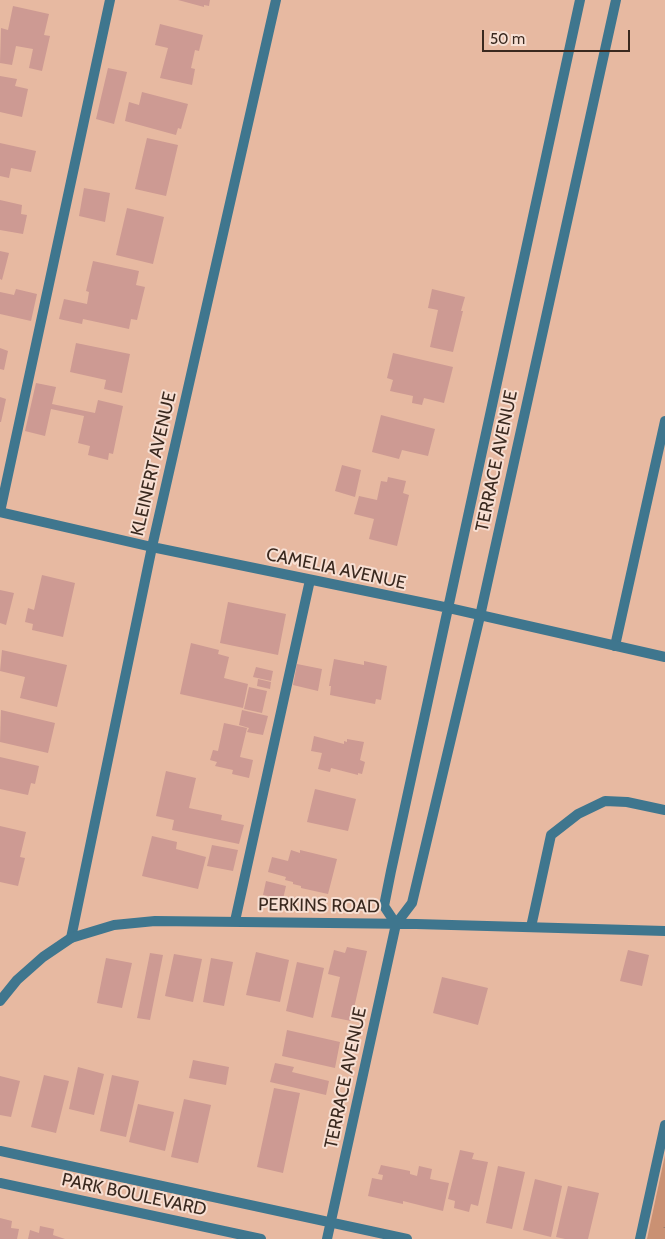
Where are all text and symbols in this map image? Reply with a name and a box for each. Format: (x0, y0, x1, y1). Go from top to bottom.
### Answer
scale bar (485, 20, 632, 52)
text: 50 m (490, 30, 525, 48)
street label: TERRACE AVENUE (471, 388, 523, 534)
street label: KLEINERT AVENUE (127, 390, 181, 538)
street label: CAMELIA AVENUE (264, 544, 408, 594)
street label: PERKINS ROAD (258, 894, 380, 918)
street label: TERRACE AVENUE (320, 1005, 372, 1151)
street label: PARK BOULEVARD (60, 1169, 208, 1221)

